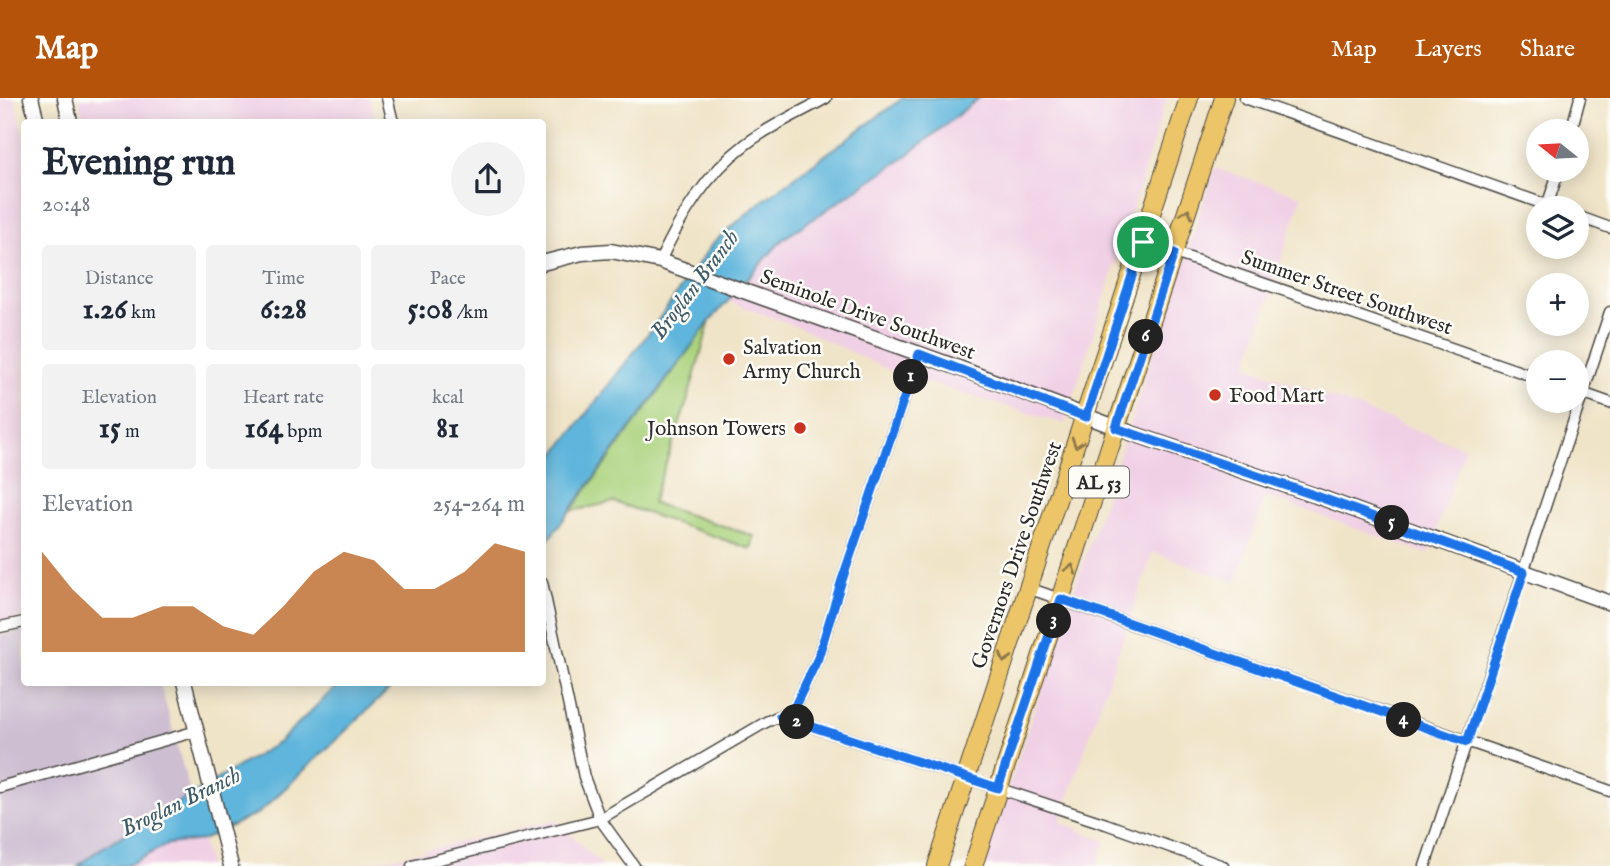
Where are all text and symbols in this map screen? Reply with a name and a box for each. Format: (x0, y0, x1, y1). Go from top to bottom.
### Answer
text: Map (35, 28, 98, 70)
text: Map (1331, 34, 1377, 65)
text: Layers (1415, 34, 1482, 65)
text: Share (1520, 34, 1575, 65)
north arrow (1526, 119, 1589, 182)
map controls (1526, 119, 1589, 413)
text: Evening run (42, 140, 236, 188)
button: share (451, 142, 525, 216)
text: 20:48 (42, 190, 90, 219)
button: layers (1526, 196, 1589, 259)
one-way arrow (1179, 207, 1194, 219)
pin (1113, 212, 1173, 272)
icon: arrive (1124, 223, 1162, 261)
water label: Broglan Branch (645, 224, 747, 346)
street label: Summer Street Southwest (1237, 245, 1456, 342)
street label: Seminole Drive Southwest (756, 264, 979, 367)
text: Distance (85, 267, 154, 291)
text: Time (262, 267, 305, 291)
text: Pace (430, 267, 466, 291)
button: + (1526, 273, 1589, 336)
text: 1.26 (82, 291, 127, 329)
text: 6:28 (260, 291, 307, 329)
text: 5:08 (407, 291, 453, 329)
text: km (127, 301, 156, 325)
text: /km (453, 301, 488, 325)
pin: 6 (1128, 320, 1164, 354)
text: 6 (1141, 324, 1150, 348)
place label: Salvation Army Church (742, 335, 861, 386)
button: − (1526, 350, 1589, 413)
marker: Salvation Army Church (721, 351, 737, 367)
pin: 1 (894, 360, 928, 394)
text: 1 (907, 364, 914, 388)
place label: Food Mart (1229, 383, 1324, 410)
text: Elevation (81, 386, 157, 410)
text: Heart rate (243, 386, 324, 410)
text: kcal (432, 386, 464, 410)
marker: Food Mart (1207, 387, 1223, 403)
text: 15 (99, 410, 121, 448)
text: 164 (245, 410, 283, 448)
text: 81 (436, 410, 459, 448)
place label: Johnson Towers (645, 416, 786, 443)
text: m (121, 420, 140, 444)
text: bpm (283, 420, 322, 444)
marker: Johnson Towers (792, 420, 808, 436)
one-way arrow (1071, 436, 1086, 448)
street label: Governors Drive Southwest (966, 438, 1069, 673)
road number: AL 53 (1069, 466, 1129, 498)
text: Elevation (42, 490, 133, 519)
text: 254–264 m (433, 490, 525, 519)
pin: 5 (1374, 506, 1410, 540)
text: 5 (1388, 510, 1395, 534)
one-way arrow (1063, 563, 1077, 575)
pin: 3 (1036, 603, 1072, 638)
text: 3 (1050, 608, 1057, 632)
one-way arrow (999, 652, 1013, 664)
pin: 4 (1386, 702, 1422, 738)
pin: 2 (780, 704, 814, 740)
text: 4 (1399, 707, 1408, 731)
text: 2 (792, 709, 801, 733)
water label: Broglan Branch (116, 761, 246, 845)

